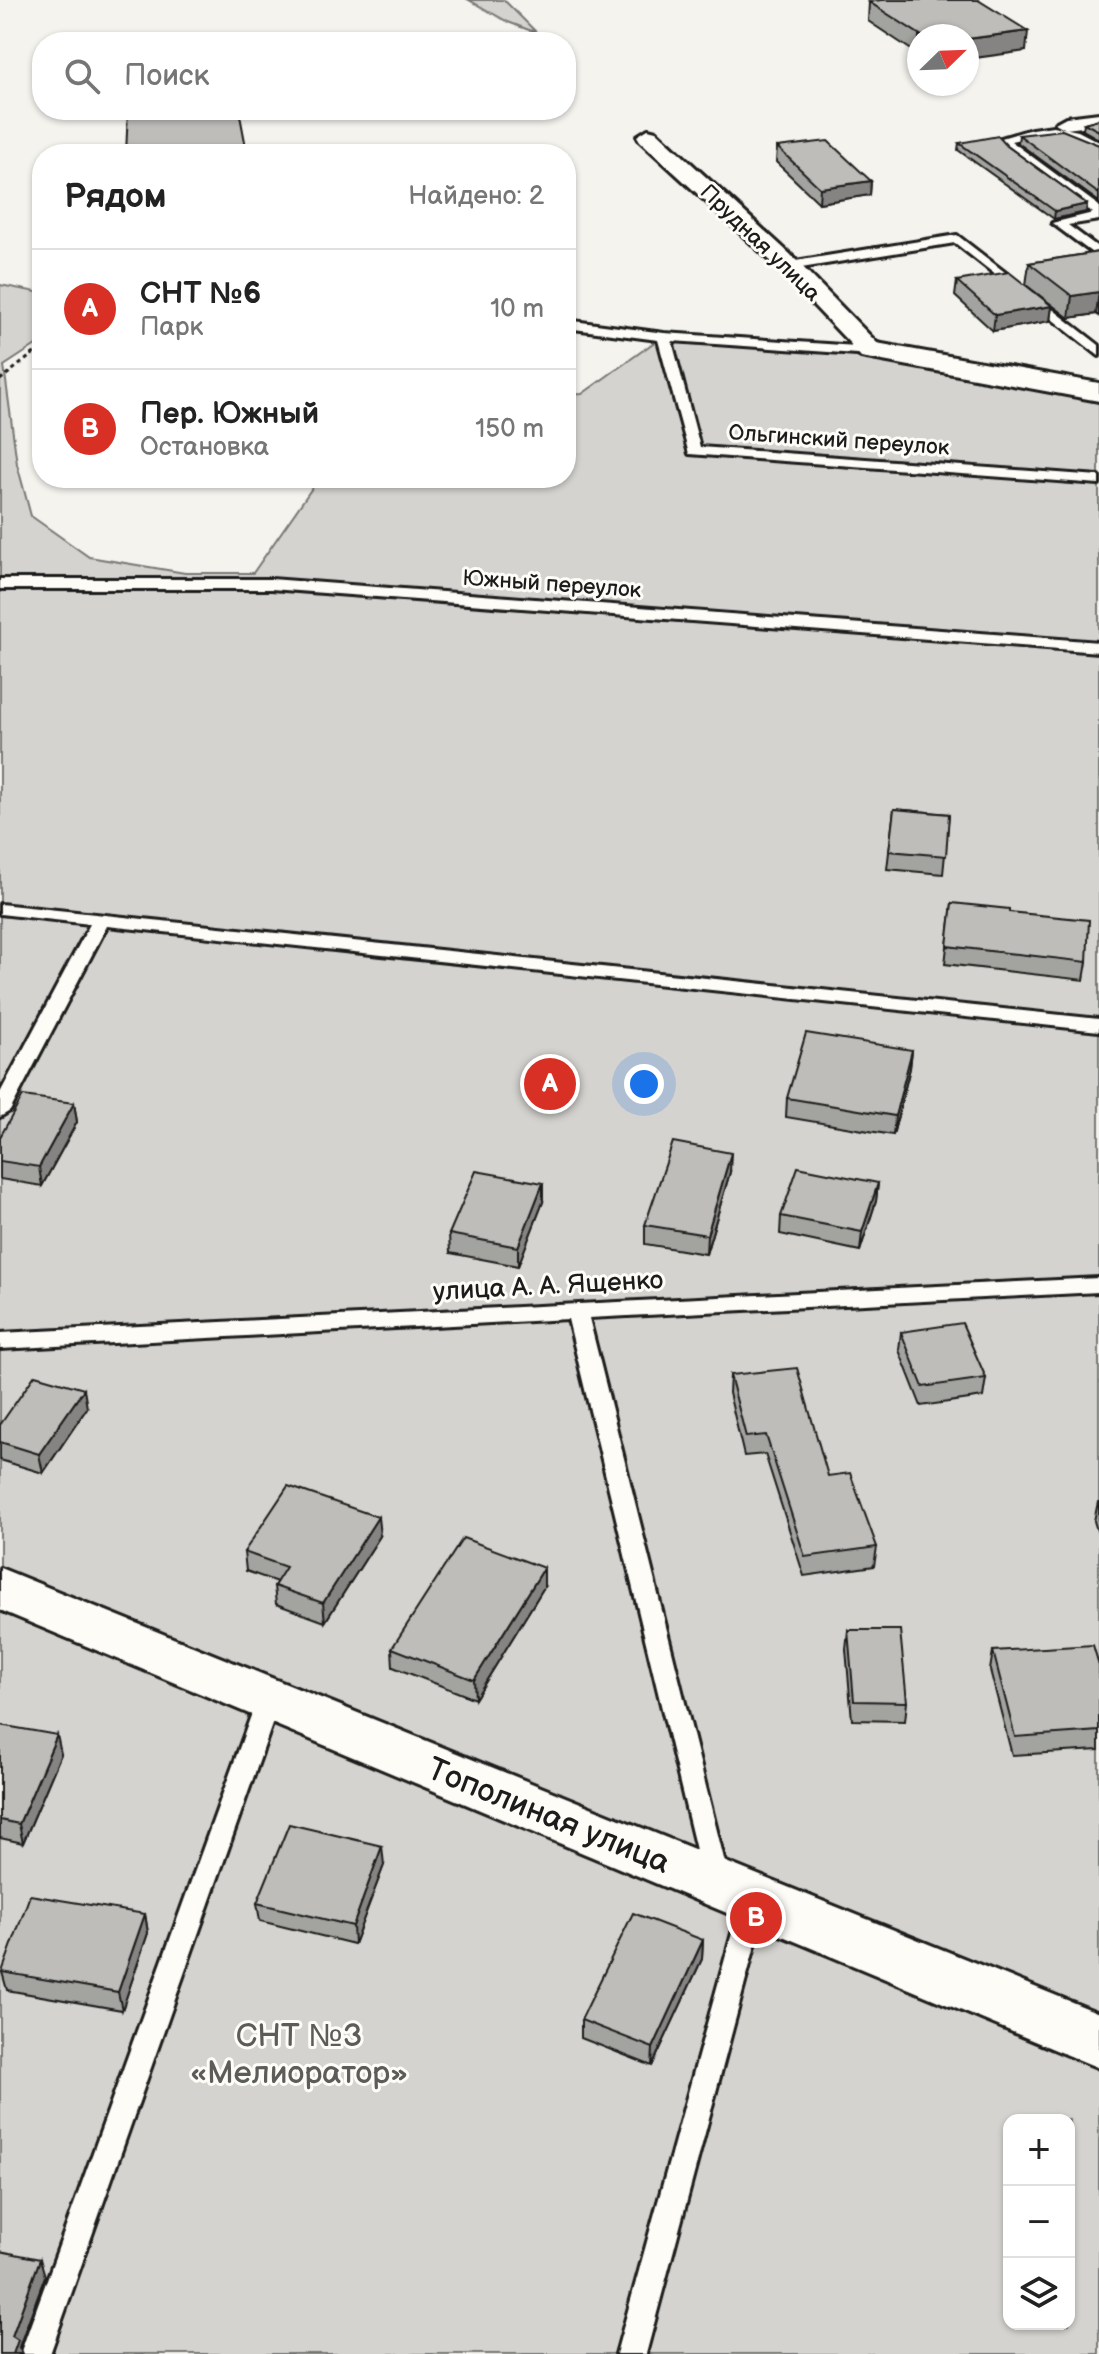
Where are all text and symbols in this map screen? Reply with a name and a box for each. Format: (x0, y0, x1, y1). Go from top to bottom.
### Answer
north arrow (907, 24, 979, 96)
search box (32, 32, 576, 120)
icon: search (60, 54, 104, 98)
text: Поиск (124, 58, 210, 94)
text: Рядом (64, 176, 166, 217)
street label: Прудная улица (694, 179, 826, 307)
text: Найдено: 2 (408, 181, 544, 212)
text: СНТ №6 (140, 276, 261, 312)
text: A (82, 294, 98, 325)
text: 10 m (490, 294, 544, 325)
text: Парк (140, 312, 203, 343)
text: Пер. Южный (140, 396, 319, 432)
text: B (81, 414, 99, 445)
text: 150 m (475, 414, 544, 445)
street label: Ольгинский переулок (728, 419, 951, 462)
text: Остановка (140, 432, 269, 463)
street label: Южный переулок (462, 565, 642, 604)
pin: A (524, 1054, 576, 1114)
your location (624, 1064, 664, 1104)
street label: улица А. А. Ященко (432, 1265, 664, 1308)
street label: Тополиная улица (421, 1750, 676, 1883)
pin: B (730, 1888, 782, 1948)
park label: СНТ №3 «Мелиоратор» (190, 2017, 408, 2093)
map controls (1003, 2114, 1075, 2330)
button: + (1003, 2114, 1075, 2186)
button: − (1003, 2186, 1075, 2258)
button: layers (1003, 2258, 1075, 2330)

